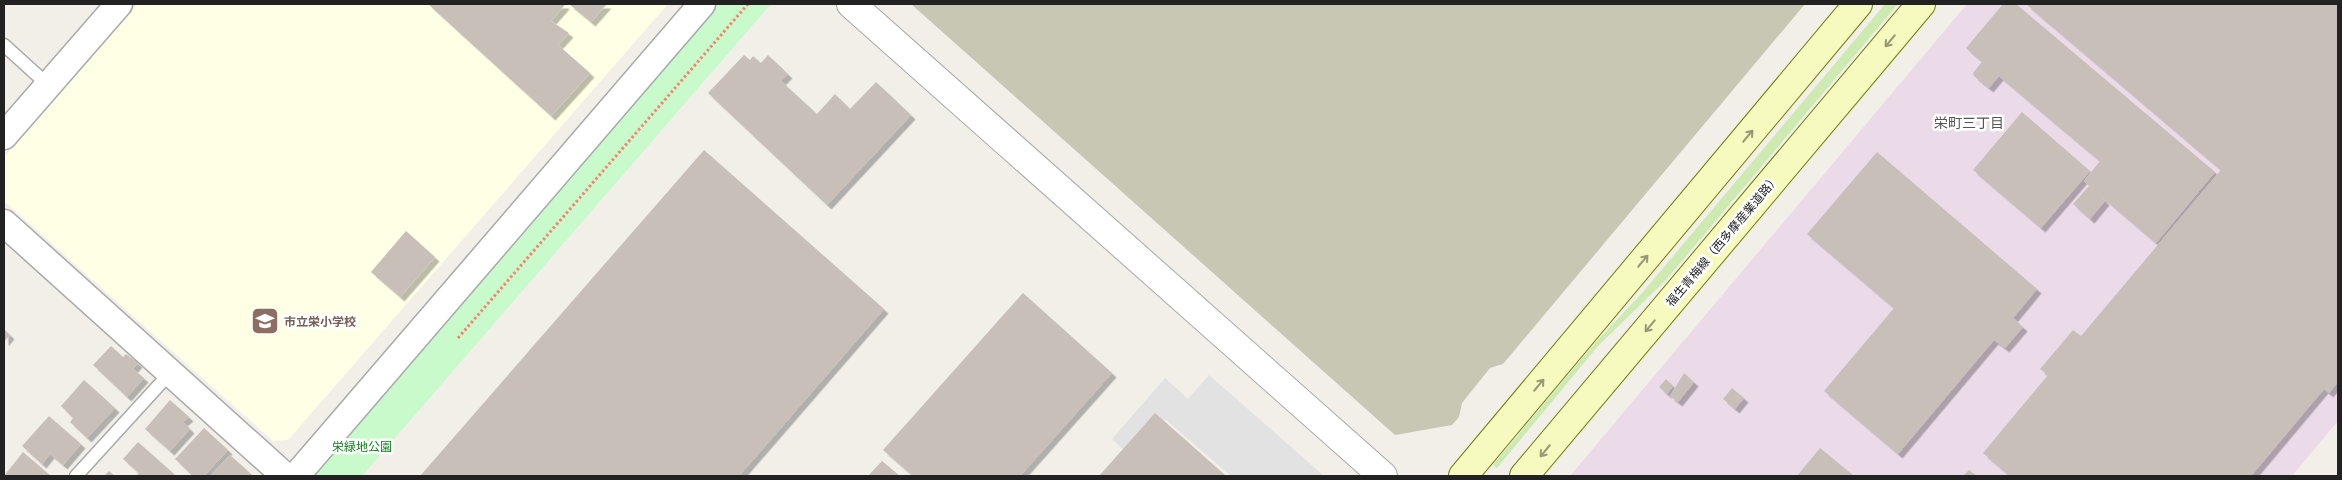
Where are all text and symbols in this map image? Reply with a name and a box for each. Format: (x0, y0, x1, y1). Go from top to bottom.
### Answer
one-way arrow (1884, 34, 1895, 47)
district label: 栄町三丁目 (1934, 114, 2004, 131)
one-way arrow (1742, 130, 1753, 143)
street label: 福生青梅線（西多摩産業道路） (1663, 171, 1781, 309)
one-way arrow (1638, 254, 1649, 267)
school or university icon: 市立栄小学校 (250, 306, 280, 336)
place label: 市立栄小学校 (284, 314, 356, 328)
one-way arrow (1644, 320, 1656, 333)
one-way arrow (1533, 379, 1544, 392)
park label: 栄緑地公園 (332, 439, 392, 453)
one-way arrow (1540, 444, 1551, 457)

